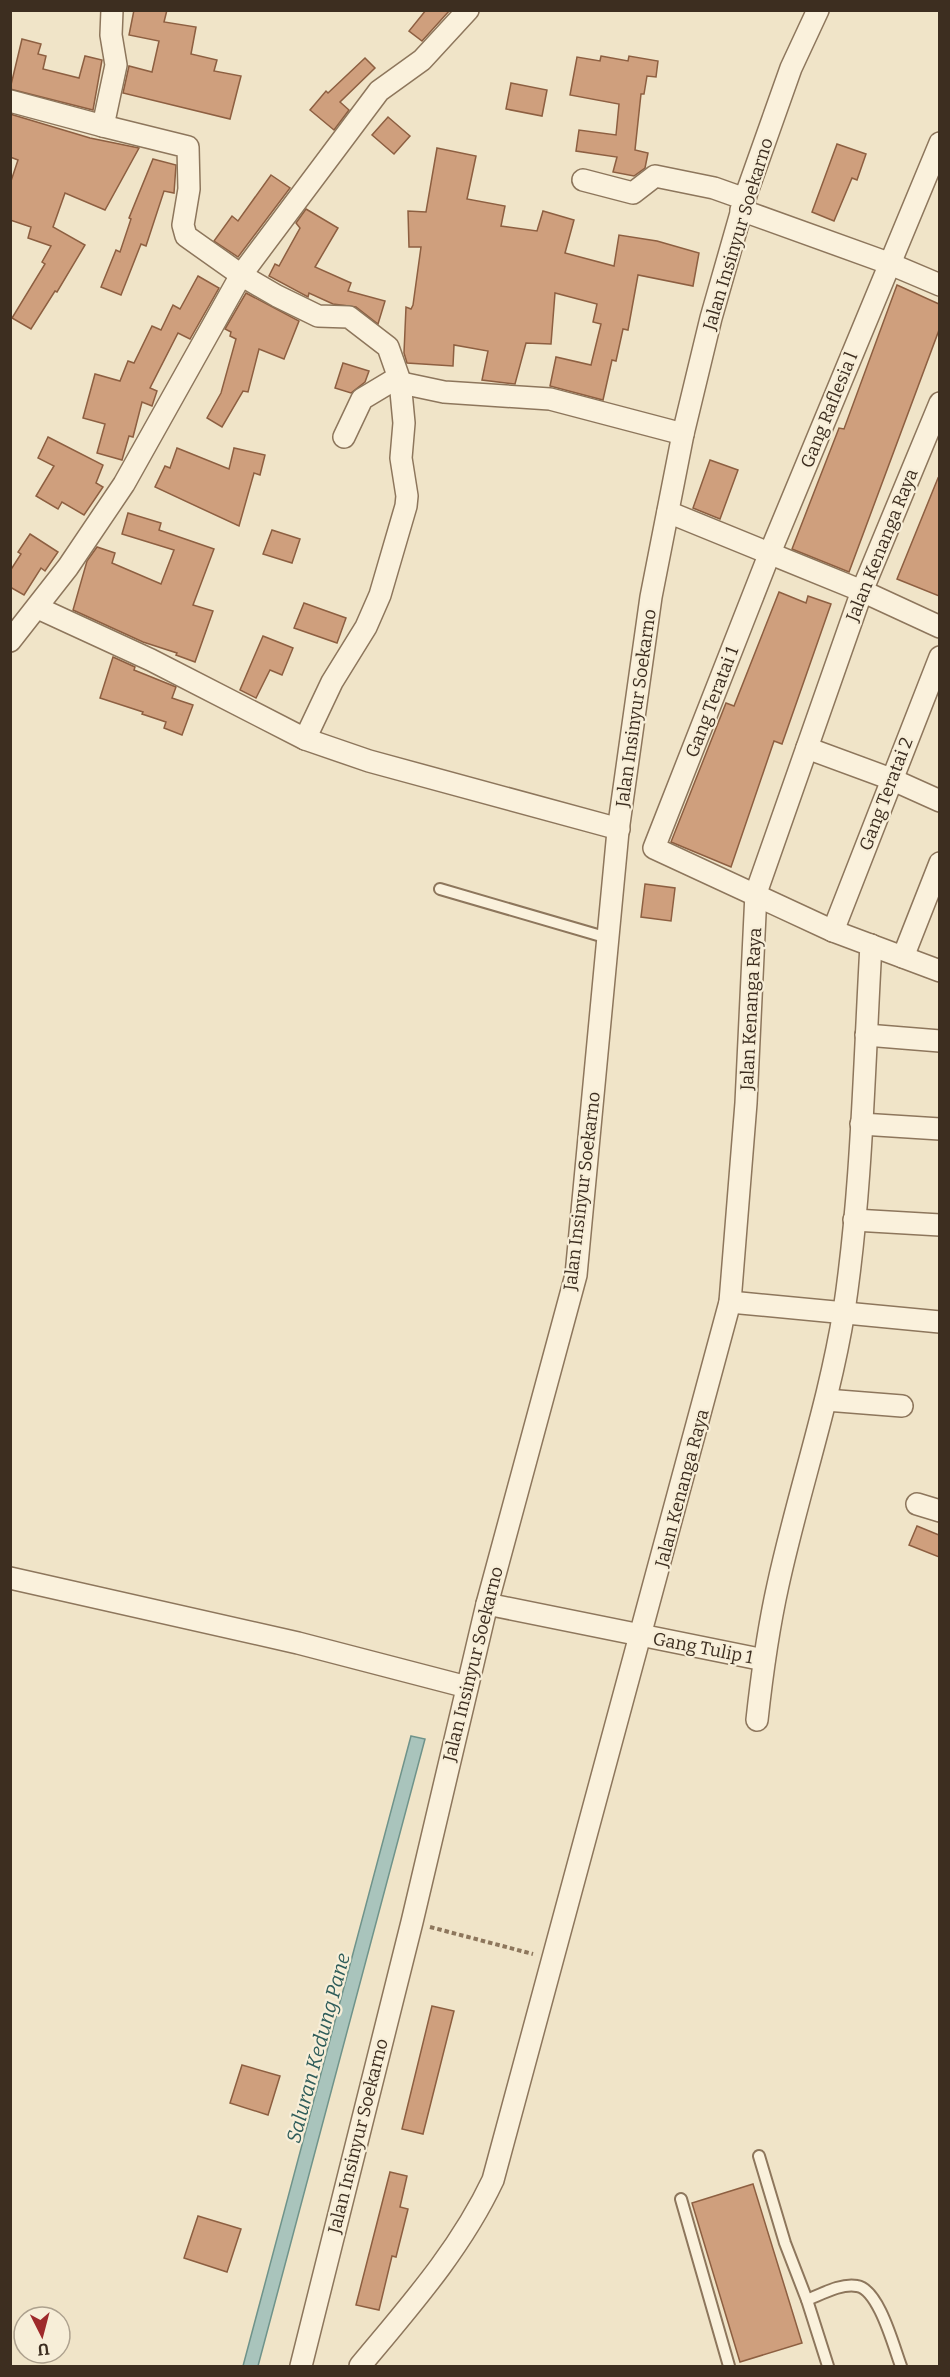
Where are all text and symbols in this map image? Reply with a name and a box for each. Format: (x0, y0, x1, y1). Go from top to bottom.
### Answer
street label: Jalan Insinyur Soekarno (698, 135, 778, 334)
street label: Gang Raflesia l (796, 349, 862, 471)
street label: Jalan Kenanga Raya (841, 465, 923, 626)
street label: Jalan Insinyur Soekarno (611, 608, 661, 809)
street label: Gang Teratai 1 (681, 643, 744, 761)
street label: Gang Teratai 2 (854, 734, 918, 854)
street label: Jalan Kenanga Raya (736, 927, 766, 1092)
street label: Jalan Insinyur Soekarno (559, 1090, 605, 1292)
street label: Jalan Kenanga Raya (650, 1406, 714, 1570)
street label: Jalan Insinyur Soekarno (438, 1564, 508, 1765)
street label: Gang Tulip 1 (651, 1628, 756, 1669)
water label: Saluran Kedung Pane (281, 1950, 355, 2146)
street label: Jalan Insinyur Soekarno (323, 2036, 393, 2237)
north arrow (12, 2305, 72, 2365)
text: U (36, 2339, 50, 2360)

